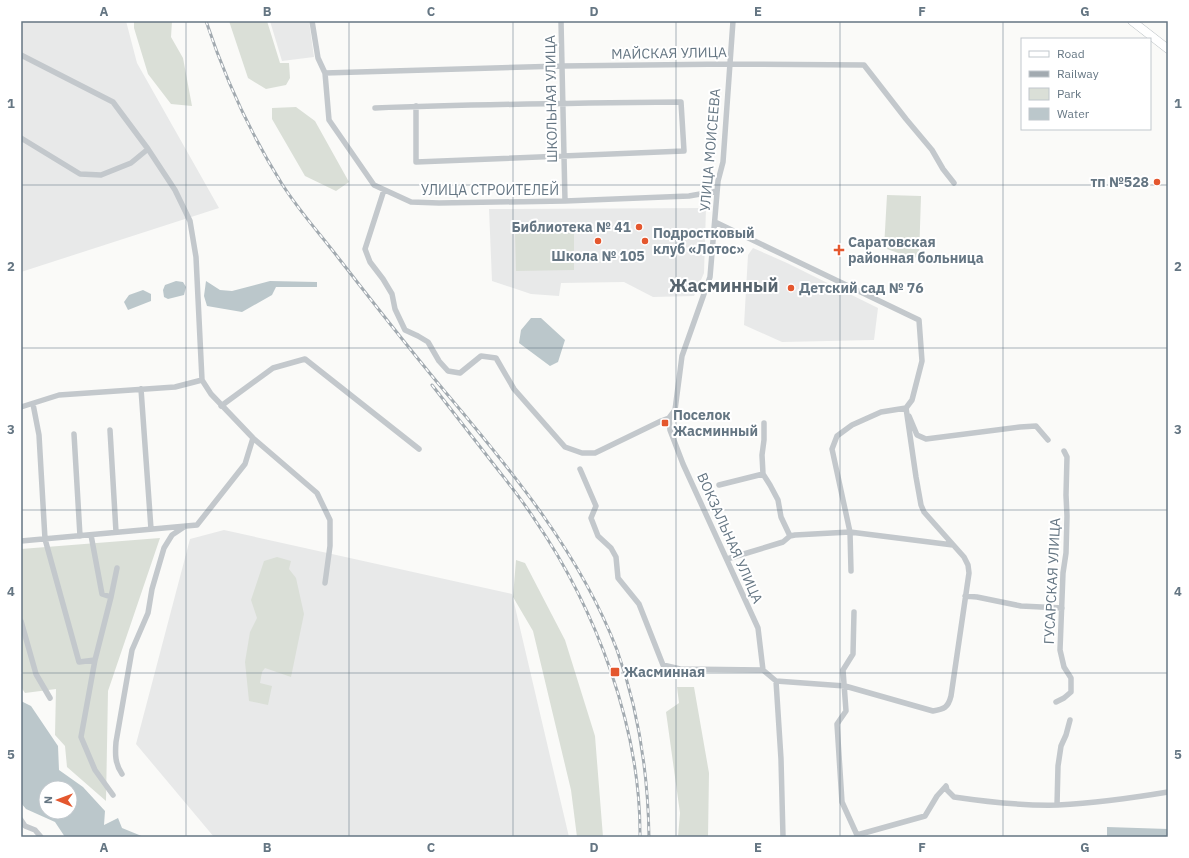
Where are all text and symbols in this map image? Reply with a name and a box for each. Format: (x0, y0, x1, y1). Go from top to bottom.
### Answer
text: A (100, 3, 109, 20)
text: B (263, 3, 272, 20)
text: C (427, 3, 436, 20)
text: D (589, 3, 599, 20)
text: E (754, 3, 762, 20)
text: F (918, 3, 926, 20)
text: G (1080, 3, 1090, 20)
street label: ШКОЛЬНАЯ УЛИЦА (541, 35, 561, 163)
legend (1021, 38, 1151, 130)
street label: МАЙСКАЯ УЛИЦА (611, 42, 727, 63)
text: Road (1057, 46, 1085, 61)
text: Railway (1057, 66, 1099, 81)
text: Park (1057, 86, 1082, 101)
street label: УЛИЦА МОИСЕЕВА (696, 88, 724, 212)
text: 1 (7, 95, 15, 112)
text: 1 (1174, 95, 1182, 112)
text: Water (1057, 106, 1090, 121)
place label: тп №528 (1090, 173, 1149, 191)
marker: тп №528 (1152, 177, 1162, 187)
street label: УЛИЦА СТРОИТЕЛЕЙ (421, 180, 559, 199)
place label: Библиотека № 41 (511, 218, 632, 236)
marker: Библиотека № 41 (634, 222, 644, 232)
place label: Подростковый клуб «Лотос» (653, 224, 755, 258)
place label: Саратовская районная больница (848, 233, 984, 267)
marker: Школа № 105 (593, 236, 603, 246)
marker: Подростковый клуб «Лотос» (640, 236, 650, 246)
marker: Саратовская районная больница (833, 244, 845, 256)
place label: Школа № 105 (551, 247, 645, 265)
text: 2 (7, 258, 15, 275)
text: 2 (1174, 258, 1182, 275)
district label: Жасминный (669, 274, 779, 297)
place label: Детский сад № 76 (799, 279, 924, 297)
marker: Детский сад № 76 (786, 283, 796, 293)
place label: Поселок Жасминный (673, 406, 758, 440)
marker: Поселок Жасминный (660, 418, 670, 428)
text: 3 (7, 421, 15, 438)
text: 3 (1174, 421, 1182, 438)
street label: ВОКЗАЛЬНАЯ УЛИЦА (693, 470, 767, 606)
street label: ГУСАРСКАЯ УЛИЦА (1040, 517, 1064, 645)
text: 4 (7, 583, 15, 600)
text: 4 (1174, 583, 1182, 600)
place label: Жасминная (624, 663, 705, 681)
marker: Жасминная (609, 666, 621, 678)
text: 5 (7, 746, 15, 763)
text: 5 (1174, 746, 1182, 763)
north arrow (38, 780, 78, 820)
text: N (41, 796, 55, 804)
text: A (100, 839, 109, 856)
text: B (263, 839, 272, 856)
text: C (427, 839, 436, 856)
text: D (589, 839, 599, 856)
text: E (754, 839, 762, 856)
text: F (918, 839, 926, 856)
text: G (1080, 839, 1090, 856)

